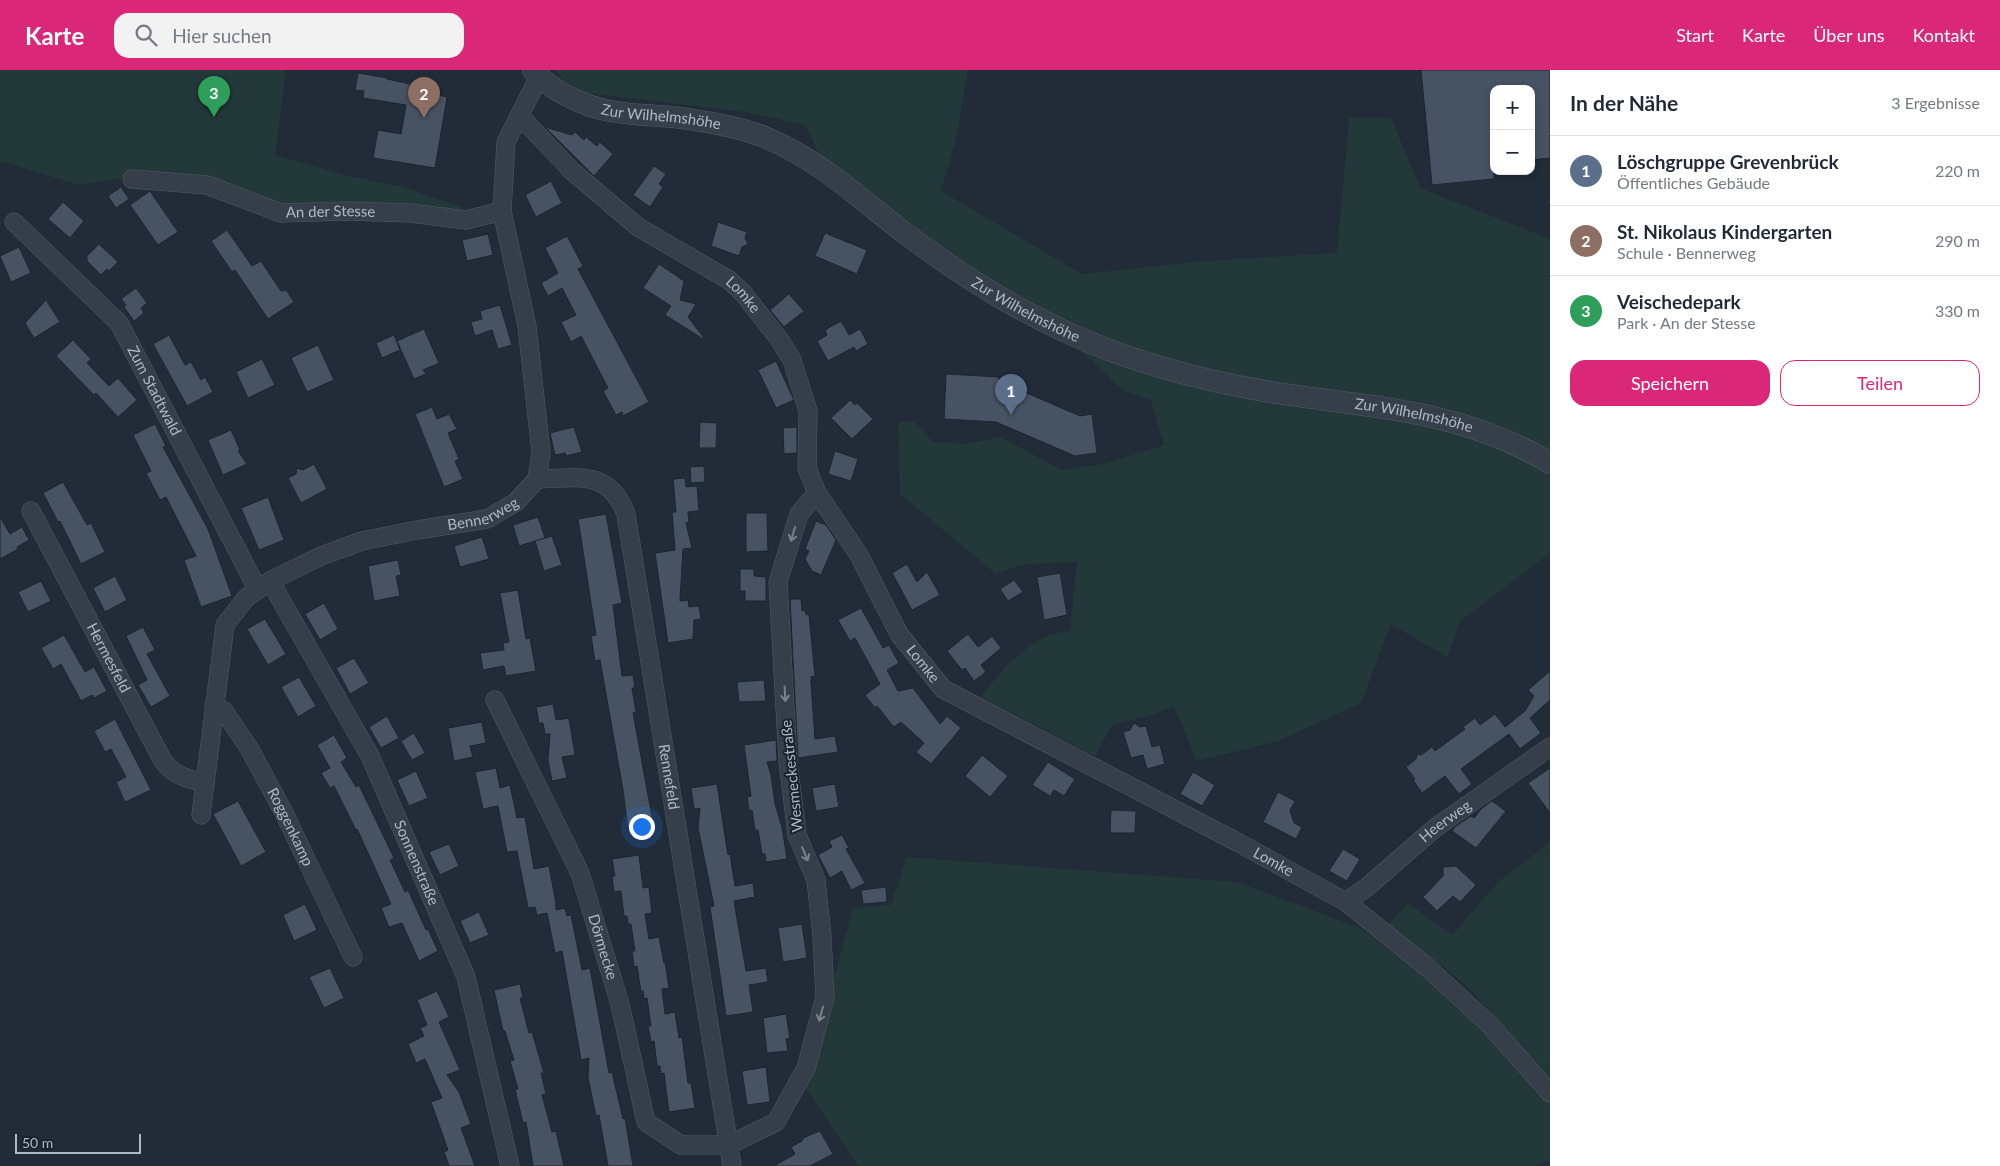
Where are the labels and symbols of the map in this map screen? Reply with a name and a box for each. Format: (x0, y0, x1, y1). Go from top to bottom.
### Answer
pin: 3 (198, 76, 230, 117)
pin: 2 (408, 77, 440, 118)
street label: Zur Wilhelmshöhe (600, 99, 723, 132)
street label: An der Stesse (285, 201, 376, 221)
street label: Lomke (723, 272, 765, 316)
street label: Zur Wilhelmshöhe (969, 273, 1083, 345)
street label: Zum Stadtwald (124, 342, 186, 438)
pin: 1 (995, 374, 1027, 415)
street label: Zur Wilhelmshöhe (1354, 394, 1476, 436)
street label: Bennerweg (446, 493, 521, 533)
one-way arrow (788, 526, 797, 541)
street label: Hermesfeld (84, 619, 135, 695)
street label: Lomke (903, 641, 944, 686)
one-way arrow (780, 686, 789, 702)
street label: Wesmeckestraße (776, 719, 806, 833)
street label: Rennefeld (656, 743, 684, 811)
street label: Roggenkamp (264, 784, 318, 869)
street label: Heerweg (1415, 795, 1474, 846)
your location (629, 814, 655, 840)
street label: Sonnenstraße (391, 817, 444, 908)
street label: Lomke (1251, 843, 1297, 879)
one-way arrow (800, 846, 810, 861)
street label: Dörmecke (585, 912, 622, 982)
one-way arrow (815, 1005, 825, 1021)
scale bar (15, 1131, 141, 1154)

